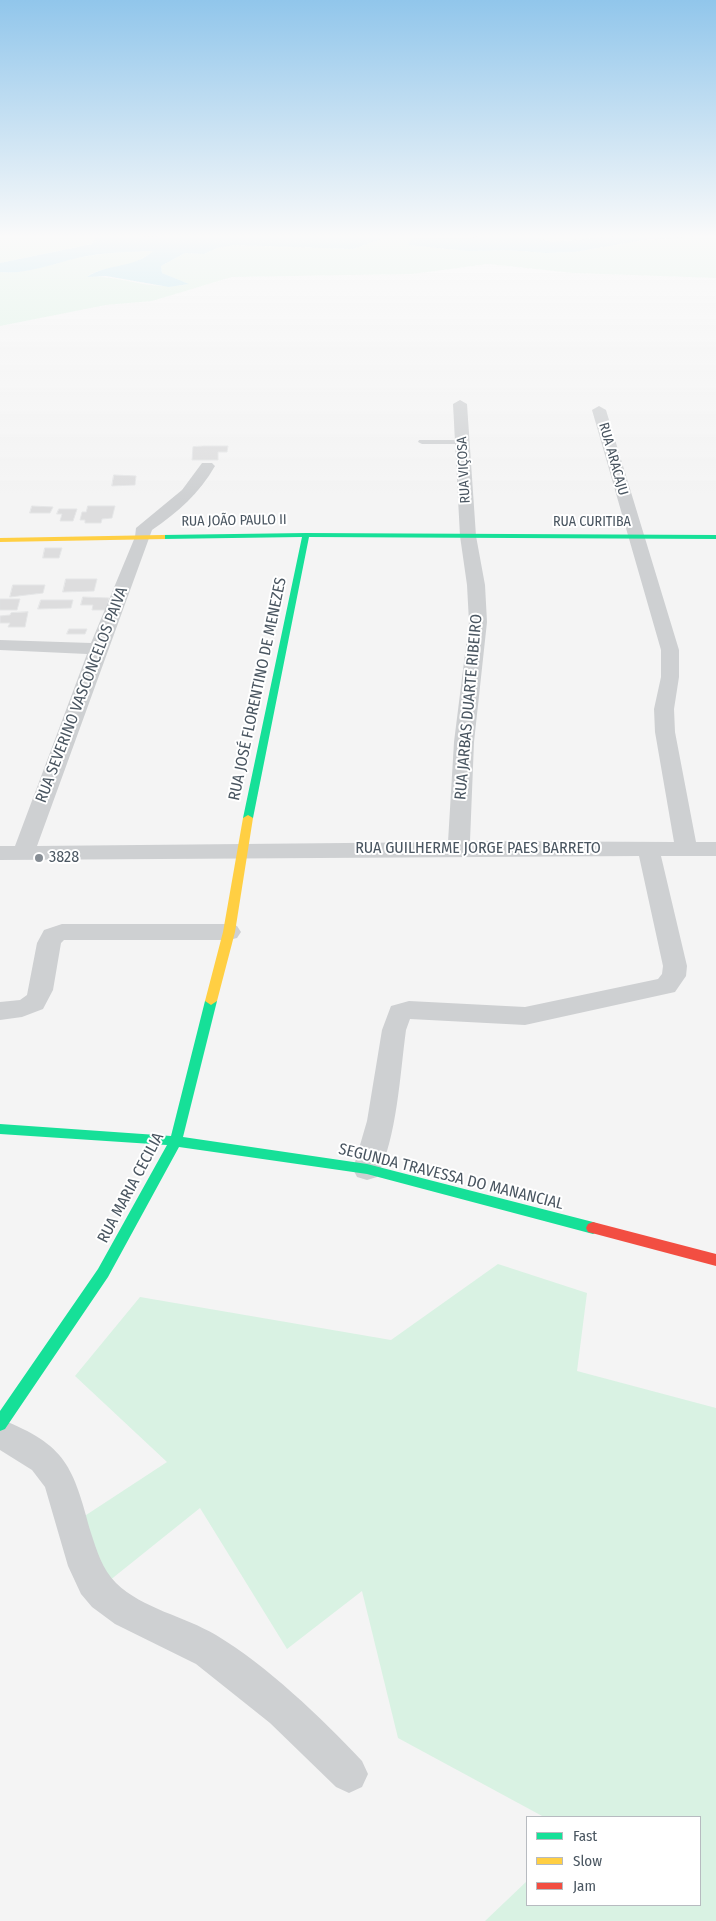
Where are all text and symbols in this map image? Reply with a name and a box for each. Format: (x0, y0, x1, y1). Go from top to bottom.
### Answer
street label: RUA ARACAJU (595, 421, 631, 497)
street label: RUA VIÇOSA (454, 436, 474, 504)
street label: RUA JOÃO PAULO II (181, 512, 287, 530)
street label: RUA CURITIBA (553, 514, 631, 530)
street label: RUA JOSÉ FLORENTINO DE MENEZES (225, 576, 291, 802)
street label: RUA SEVERINO VASCONCELOS PAIVA (32, 584, 132, 806)
street label: RUA JARBAS DUARTE RIBEIRO (451, 613, 487, 801)
street label: RUA GUILHERME JORGE PAES BARRETO (355, 839, 601, 859)
place label: 3828 (49, 848, 79, 868)
marker: 3828 (33, 852, 45, 864)
street label: RUA MARIA CECILIA (94, 1129, 168, 1247)
street label: SEGUNDA TRAVESSA DO MANANCIAL (337, 1140, 565, 1214)
legend (526, 1816, 701, 1906)
text: Fast (573, 1827, 597, 1845)
text: Slow (573, 1852, 602, 1870)
text: Jam (573, 1877, 596, 1895)

